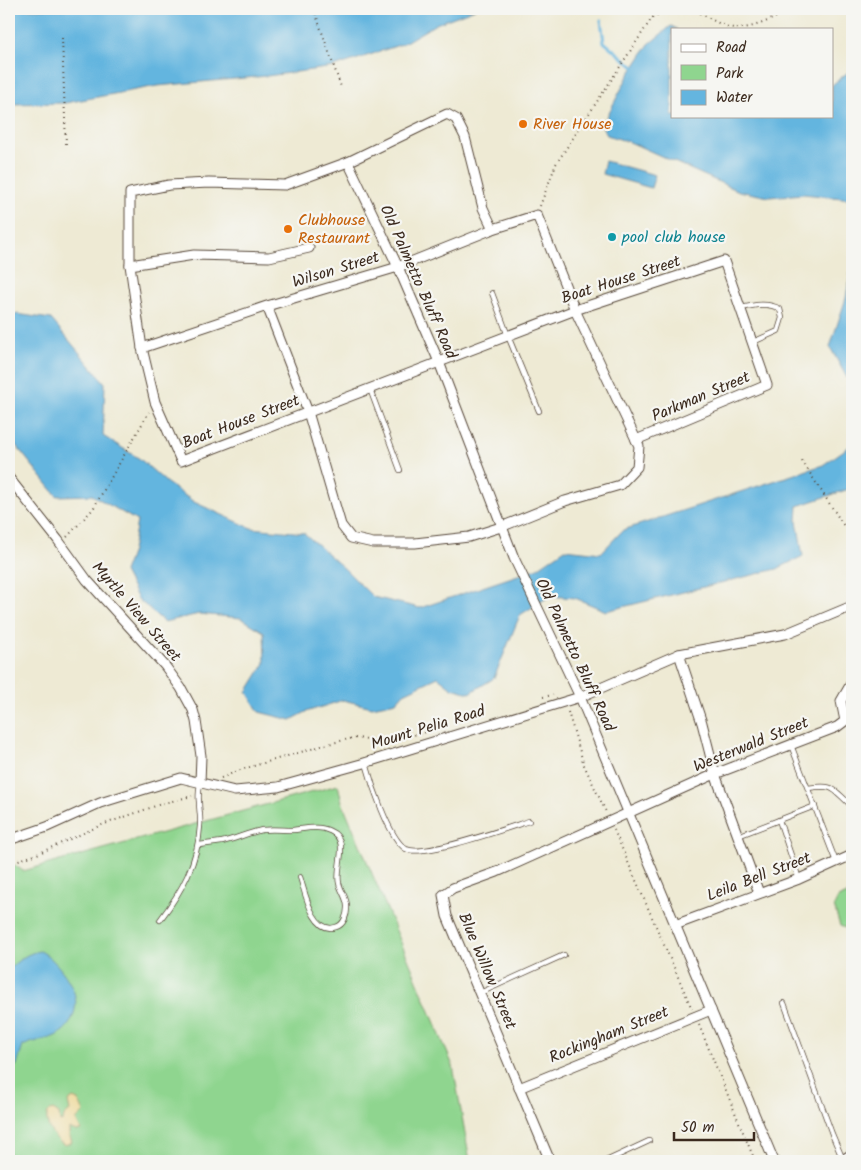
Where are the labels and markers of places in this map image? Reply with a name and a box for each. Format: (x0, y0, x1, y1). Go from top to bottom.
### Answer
place label: River House (533, 112, 612, 137)
marker: River House (517, 118, 529, 130)
place label: Clubhouse Restaurant (298, 208, 371, 251)
marker: Clubhouse Restaurant (282, 223, 294, 235)
place label: pool club house (621, 225, 726, 250)
marker: pool club house (606, 231, 618, 243)

